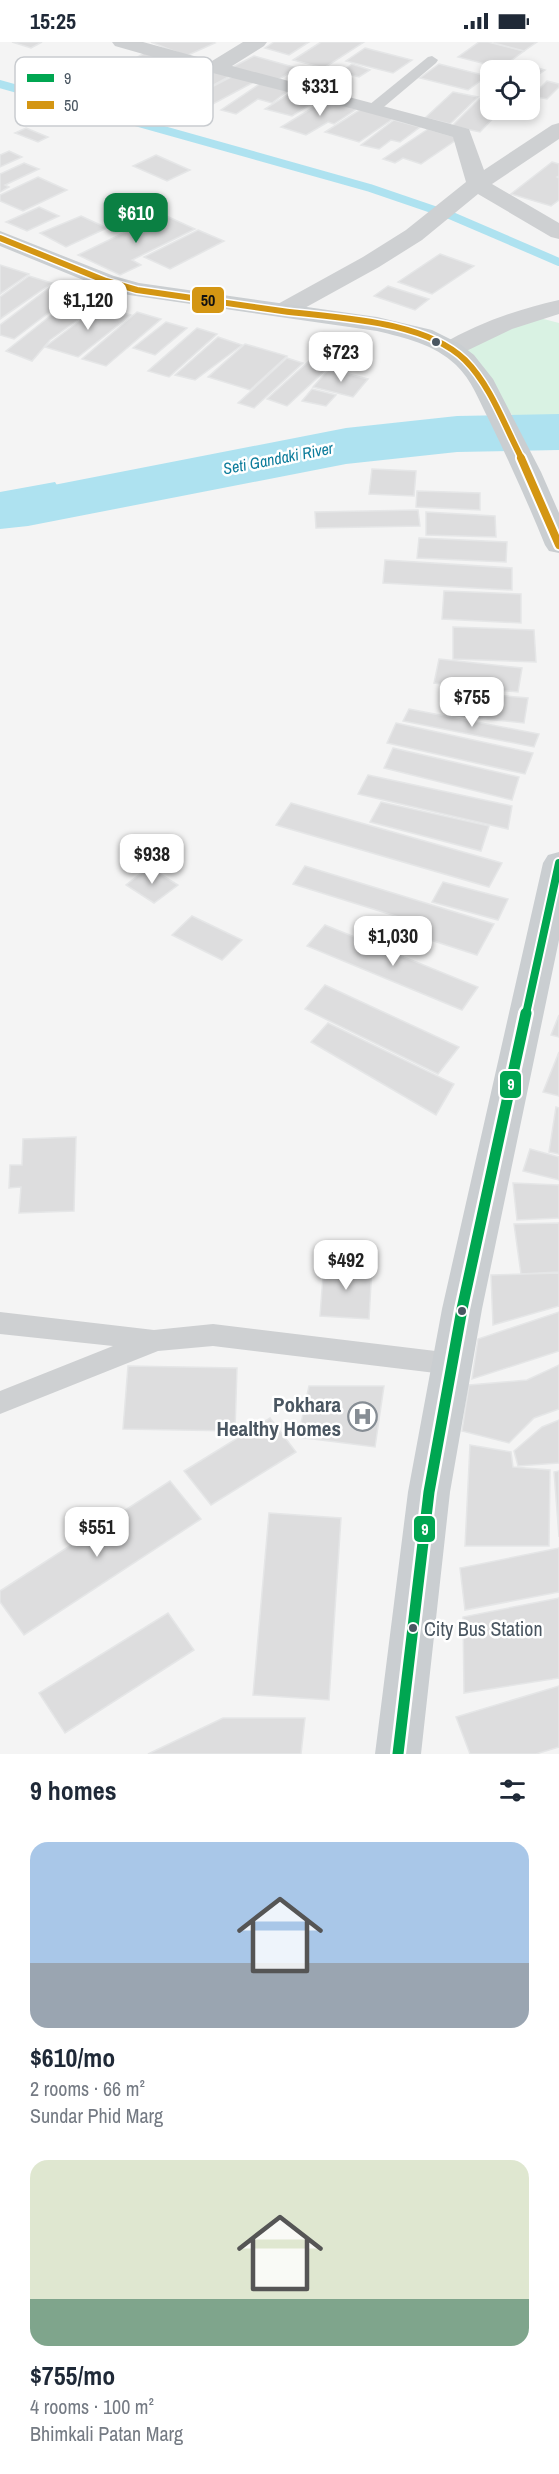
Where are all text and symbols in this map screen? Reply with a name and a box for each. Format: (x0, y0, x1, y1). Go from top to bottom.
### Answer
text: 15:25 (30, 6, 76, 36)
legend (15, 57, 213, 126)
map controls (480, 60, 540, 120)
button: locate (480, 60, 540, 120)
pin: $331 (284, 66, 356, 117)
text: 9 (64, 67, 71, 89)
text: $331 (302, 72, 338, 99)
text: 50 (64, 94, 79, 116)
pin: $610 (100, 193, 172, 244)
text: $610 (118, 199, 154, 226)
pin: $1,120 (39, 280, 137, 331)
text: $1,120 (63, 286, 113, 313)
line badge: 50 (191, 286, 225, 314)
text: 50 (201, 289, 215, 311)
pin: $723 (305, 332, 377, 383)
unlabelled marker (430, 336, 442, 348)
text: $723 (323, 338, 359, 365)
water label: Seti Gandaki River (221, 436, 335, 479)
pin: $755 (436, 677, 508, 728)
text: $755 (454, 683, 490, 710)
pin: $938 (116, 834, 188, 885)
text: $938 (134, 840, 170, 867)
pin: $1,030 (344, 916, 442, 967)
text: $1,030 (368, 922, 418, 949)
line badge: 9 (499, 1070, 522, 1099)
text: 9 (507, 1073, 515, 1095)
pin: $492 (310, 1240, 382, 1291)
text: $492 (328, 1246, 364, 1273)
unlabelled marker (456, 1305, 468, 1317)
place label: Pokhara Healthy Homes (217, 1390, 341, 1443)
hospital icon: Pokhara Healthy Homes (346, 1400, 378, 1432)
pin: $551 (61, 1507, 133, 1558)
text: $551 (79, 1513, 115, 1540)
line badge: 9 (413, 1515, 436, 1543)
text: 9 (421, 1518, 429, 1540)
place label: City Bus Station (424, 1615, 543, 1642)
marker: City Bus Station (407, 1622, 419, 1634)
text: 9 homes (30, 1773, 117, 1808)
icon: filters (496, 1774, 529, 1807)
icon: home (226, 1881, 334, 1989)
text: $610/mo (30, 2040, 115, 2075)
text: 2 rooms · 66 m² (30, 2075, 145, 2102)
text: Sundar Phid Marg (30, 2102, 163, 2129)
icon: home (226, 2199, 334, 2307)
text: $755/mo (30, 2358, 115, 2393)
text: 4 rooms · 100 m² (30, 2393, 154, 2420)
text: Bhimkali Patan Marg (30, 2420, 183, 2447)

